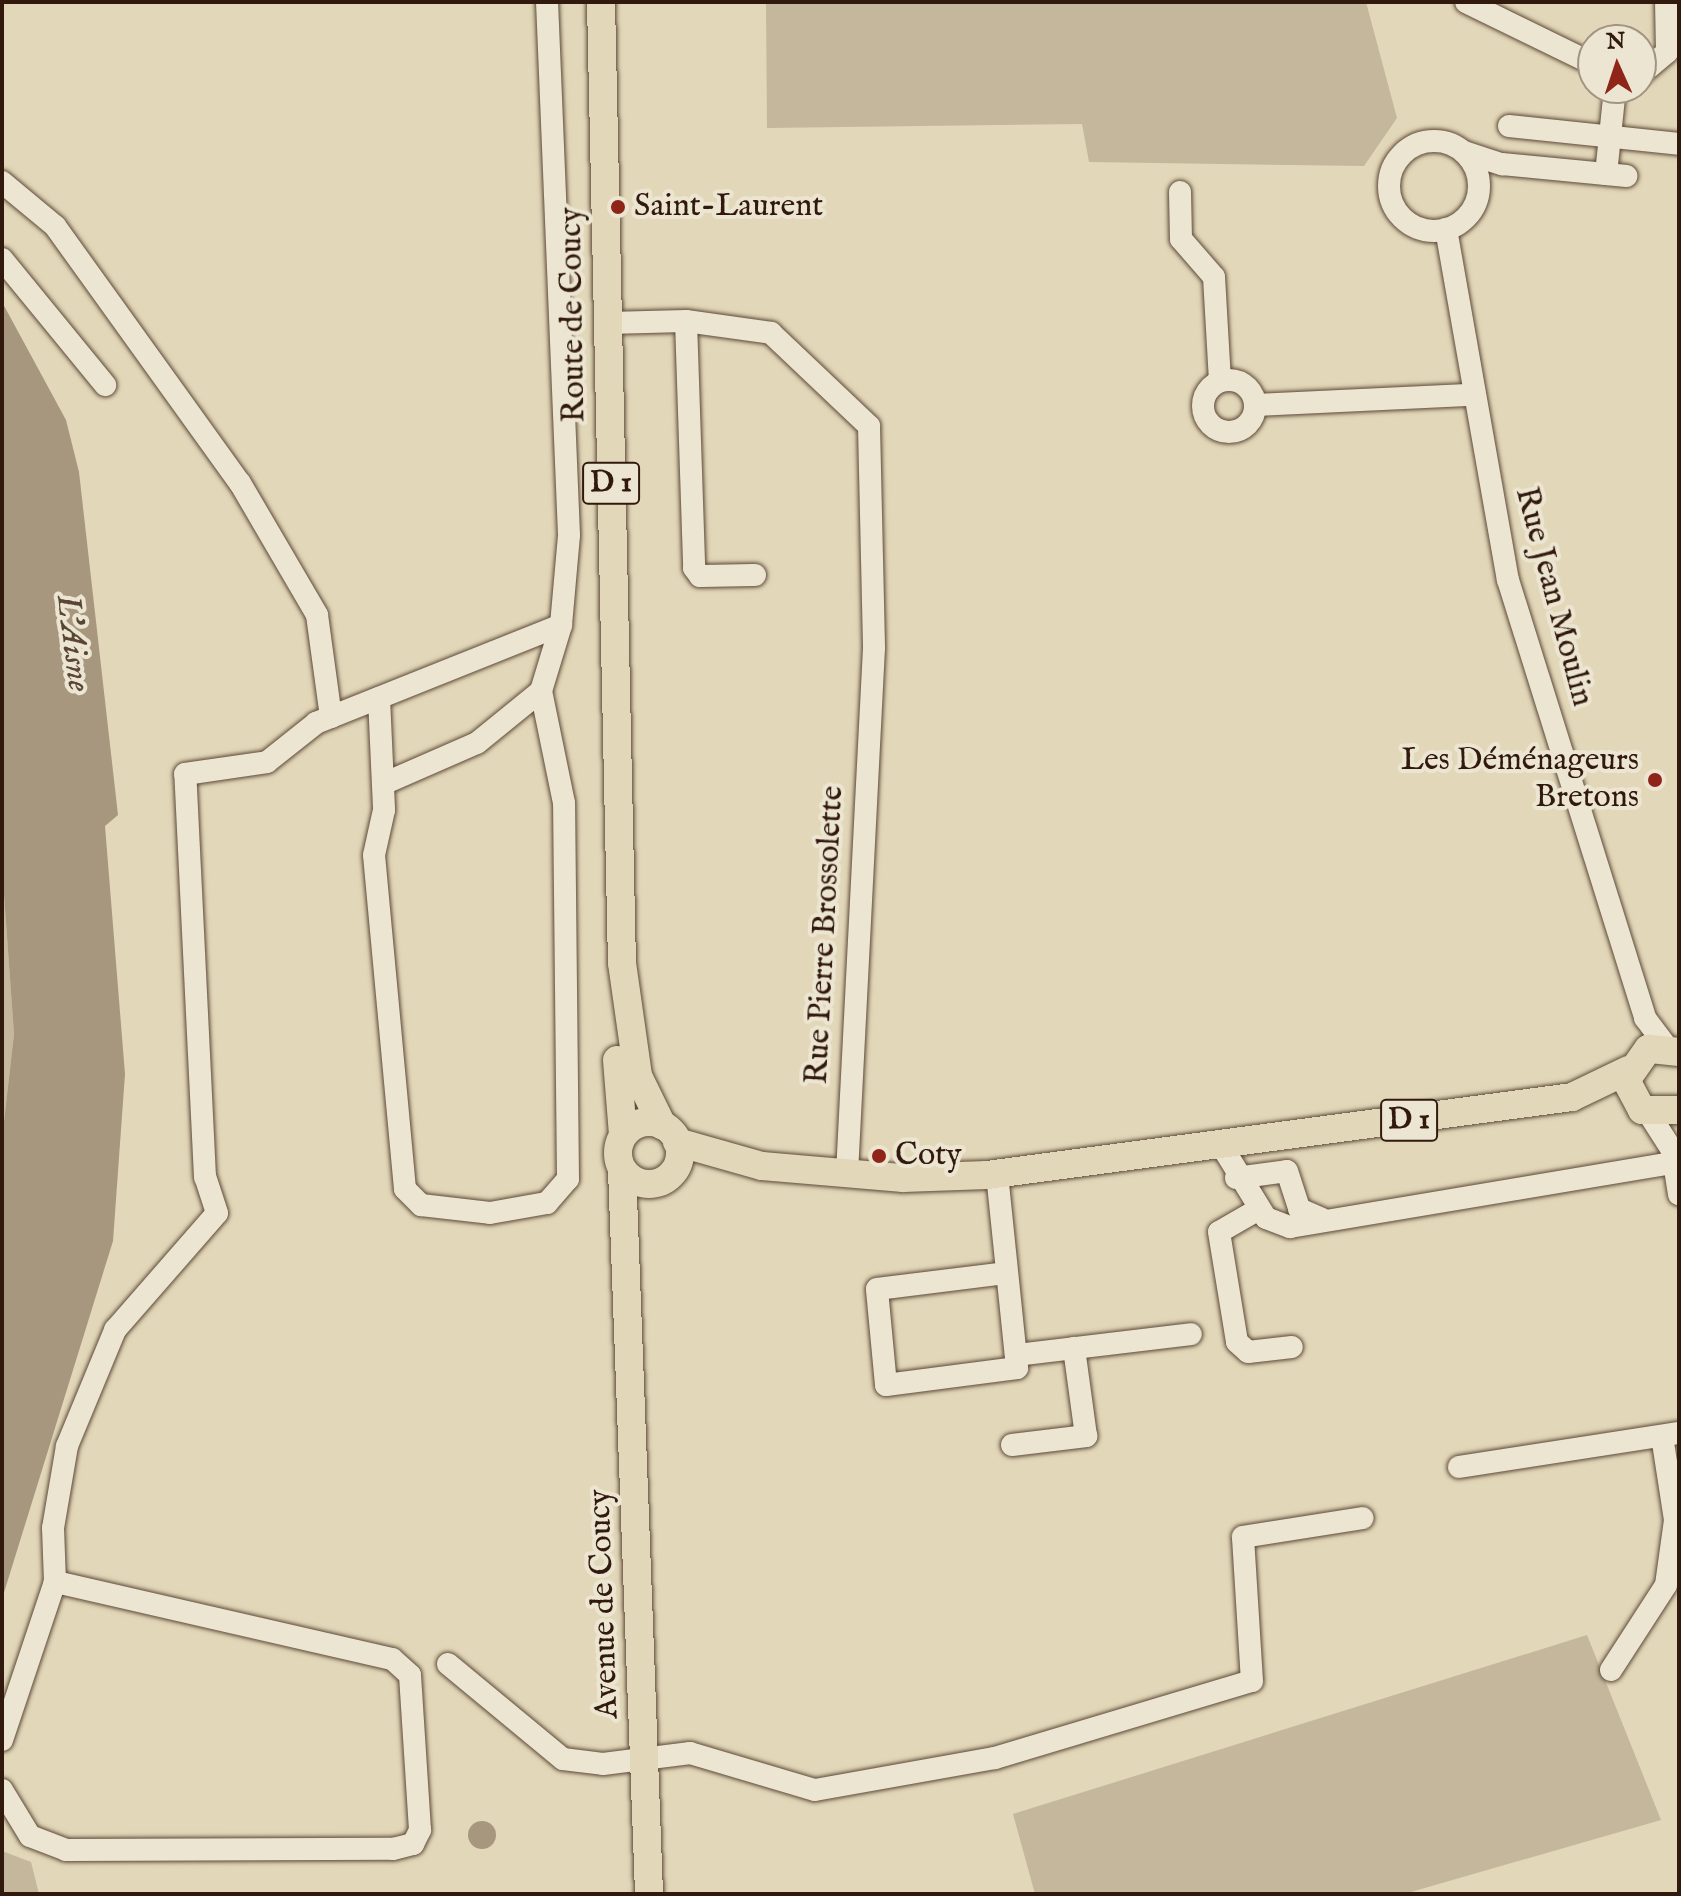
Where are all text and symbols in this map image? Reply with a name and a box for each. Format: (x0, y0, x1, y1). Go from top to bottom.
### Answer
north arrow (1577, 24, 1657, 104)
text: N (1606, 28, 1626, 57)
place label: Saint-Laurent (634, 188, 823, 226)
marker: Saint-Laurent (609, 198, 627, 216)
street label: Route de Coucy (553, 207, 595, 423)
road number: D 1 (581, 457, 641, 509)
street label: Rue Jean Moulin (1505, 483, 1601, 711)
water label: L'Aisne (47, 592, 99, 694)
place label: Les Déménageurs Bretons (1401, 743, 1639, 818)
marker: Les Déménageurs Bretons (1646, 771, 1664, 789)
street label: Rue Pierre Brossolette (799, 785, 853, 1085)
road number: D 1 (1379, 1094, 1439, 1146)
place label: Coty (895, 1137, 962, 1175)
marker: Coty (870, 1147, 888, 1165)
street label: Avenue de Coucy (582, 1489, 628, 1719)

